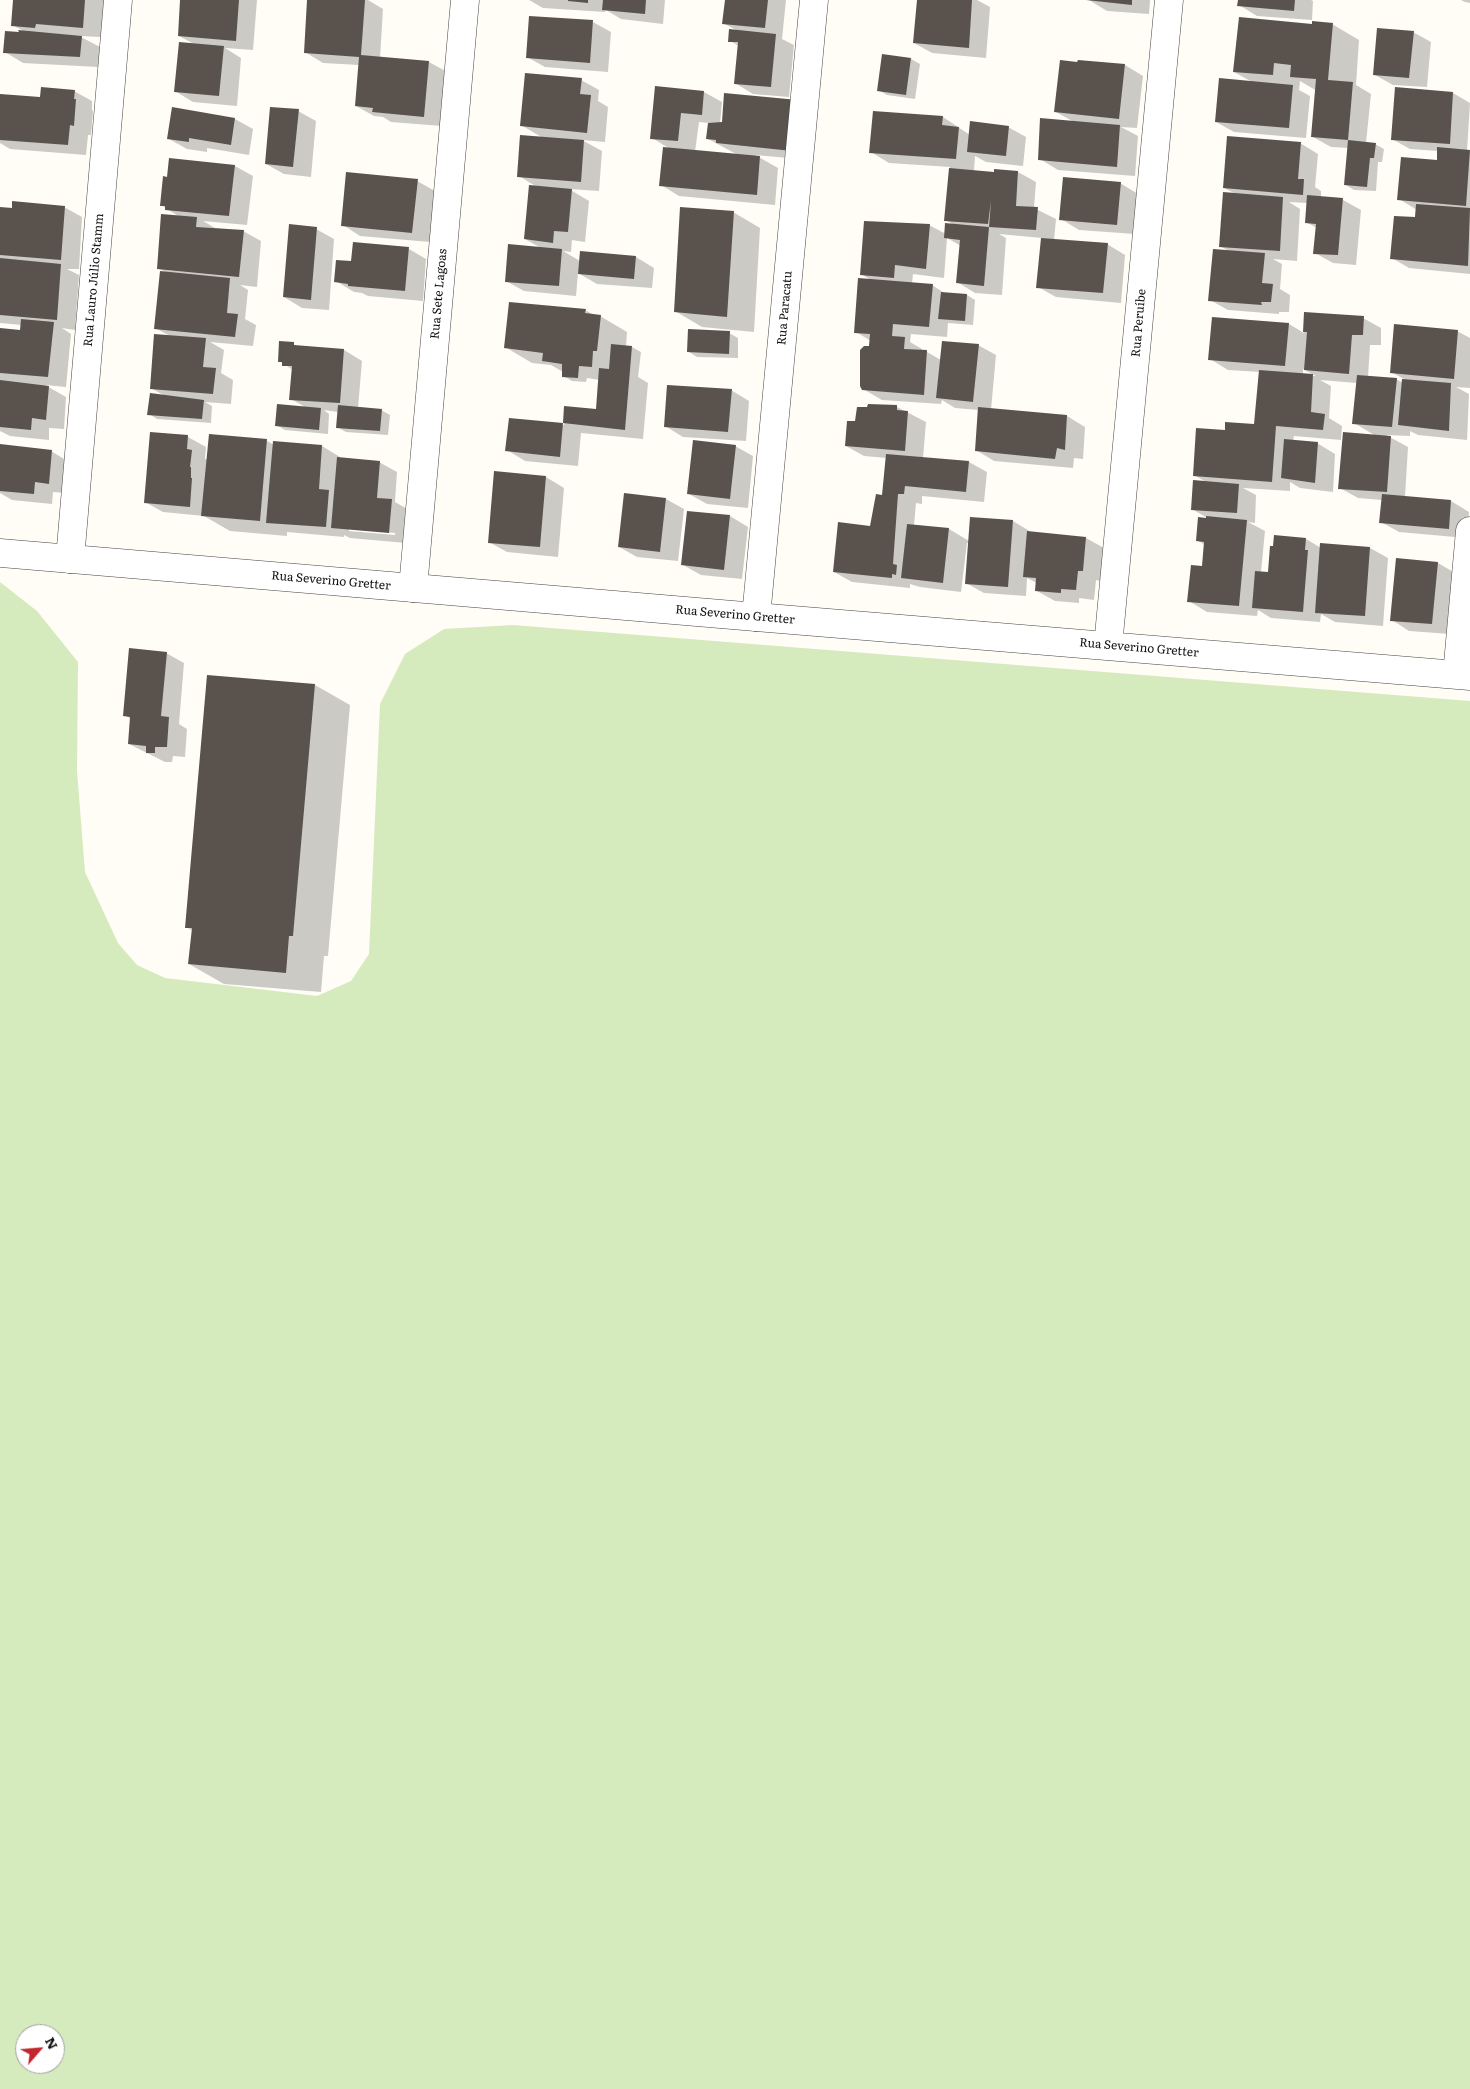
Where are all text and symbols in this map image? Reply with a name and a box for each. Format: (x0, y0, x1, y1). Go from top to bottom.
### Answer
street label: Rua Lauro Júlio Stamm (81, 213, 107, 347)
street label: Rua Sete Lagoas (428, 248, 450, 340)
street label: Rua Paracatu (775, 270, 795, 346)
street label: Rua Peruíbe (1129, 288, 1149, 358)
street label: Rua Severino Gretter (271, 569, 391, 593)
street label: Rua Severino Gretter (675, 603, 795, 627)
street label: Rua Severino Gretter (1079, 636, 1199, 660)
north arrow (15, 2024, 65, 2074)
text: N (41, 2033, 64, 2052)

